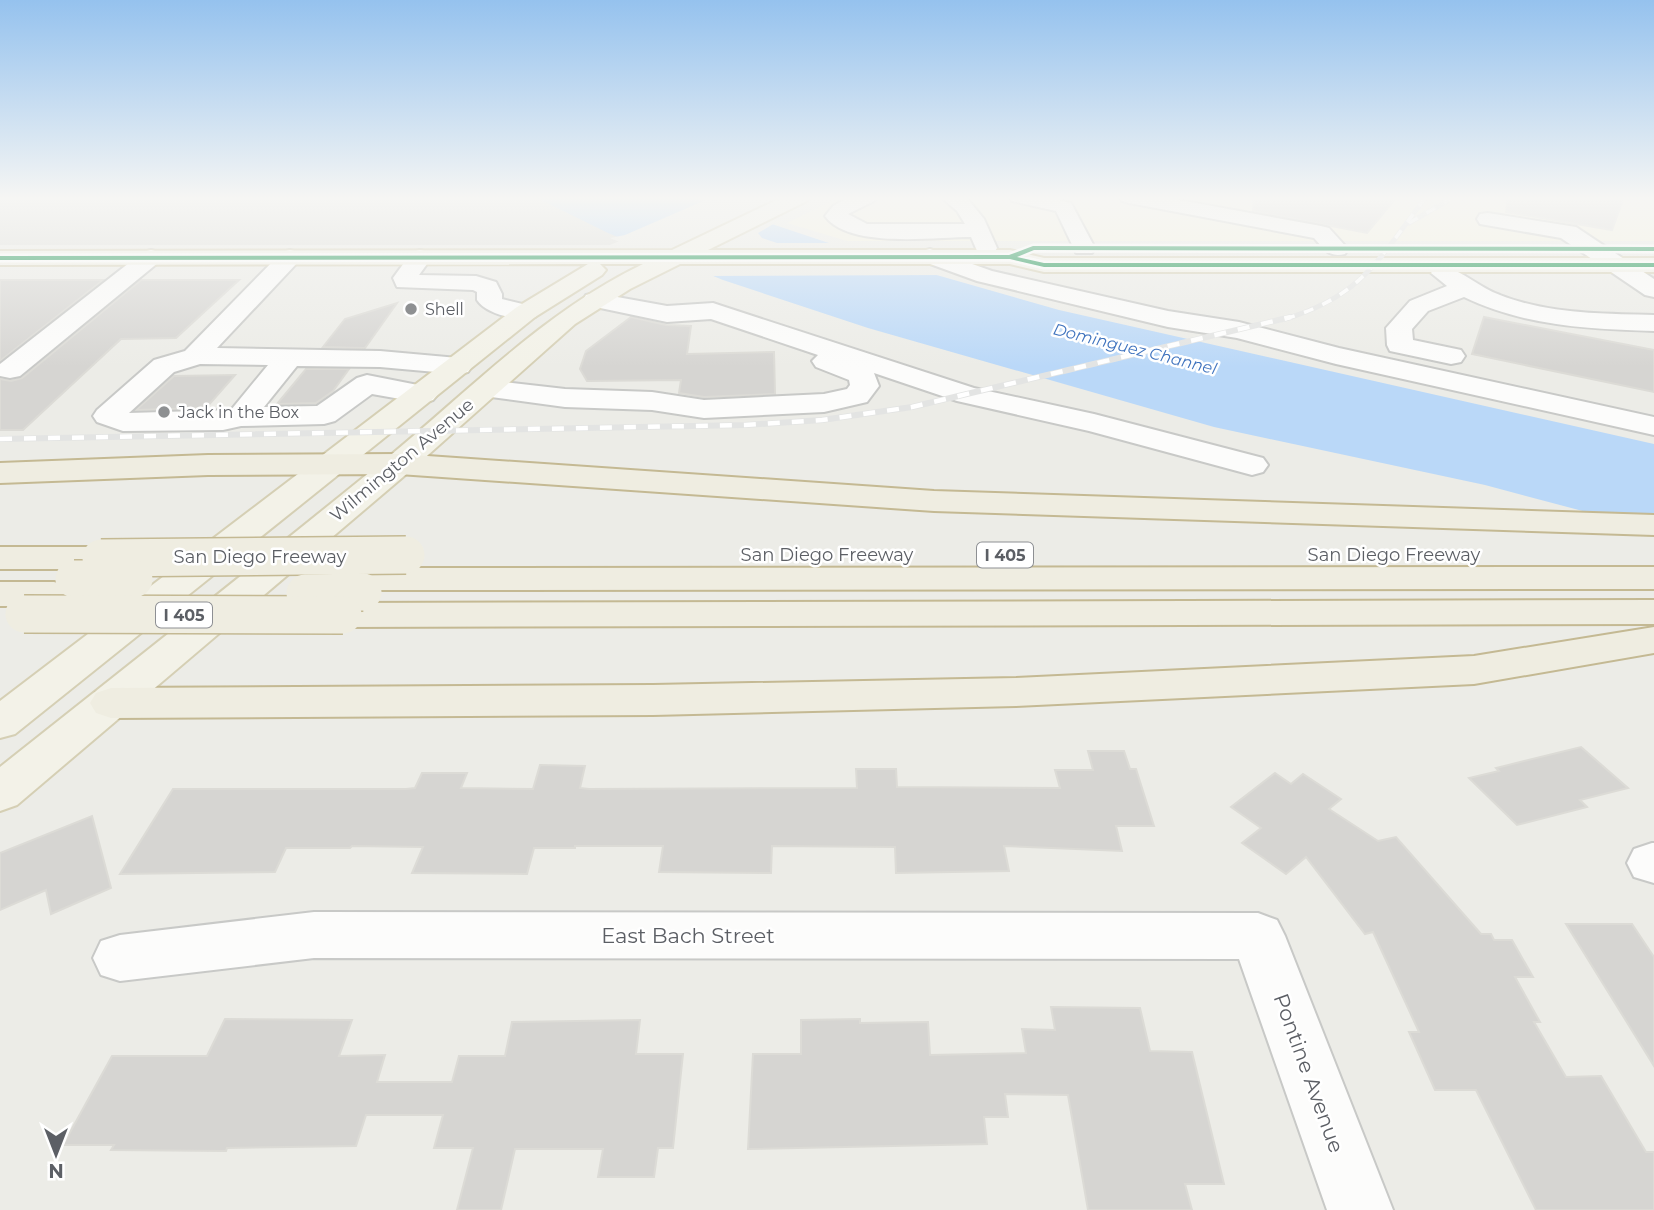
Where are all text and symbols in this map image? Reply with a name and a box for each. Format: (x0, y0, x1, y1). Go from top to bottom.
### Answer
place label: Shell (425, 300, 464, 319)
marker: Shell (403, 301, 419, 317)
water label: Dominguez Channel (1051, 319, 1219, 379)
street label: Wilmington Avenue (326, 393, 478, 527)
place label: Jack in the Box (177, 403, 299, 422)
marker: Jack in the Box (156, 404, 172, 420)
road number: I 405 (977, 542, 1033, 568)
street label: San Diego Freeway (741, 544, 914, 566)
street label: San Diego Freeway (1308, 544, 1481, 566)
street label: San Diego Freeway (174, 546, 347, 568)
road number: I 405 (156, 602, 212, 628)
street label: East Bach Street (601, 923, 775, 948)
street label: Pontine Avenue (1269, 990, 1349, 1156)
north arrow (21, 1119, 91, 1189)
text: N (48, 1159, 64, 1182)

